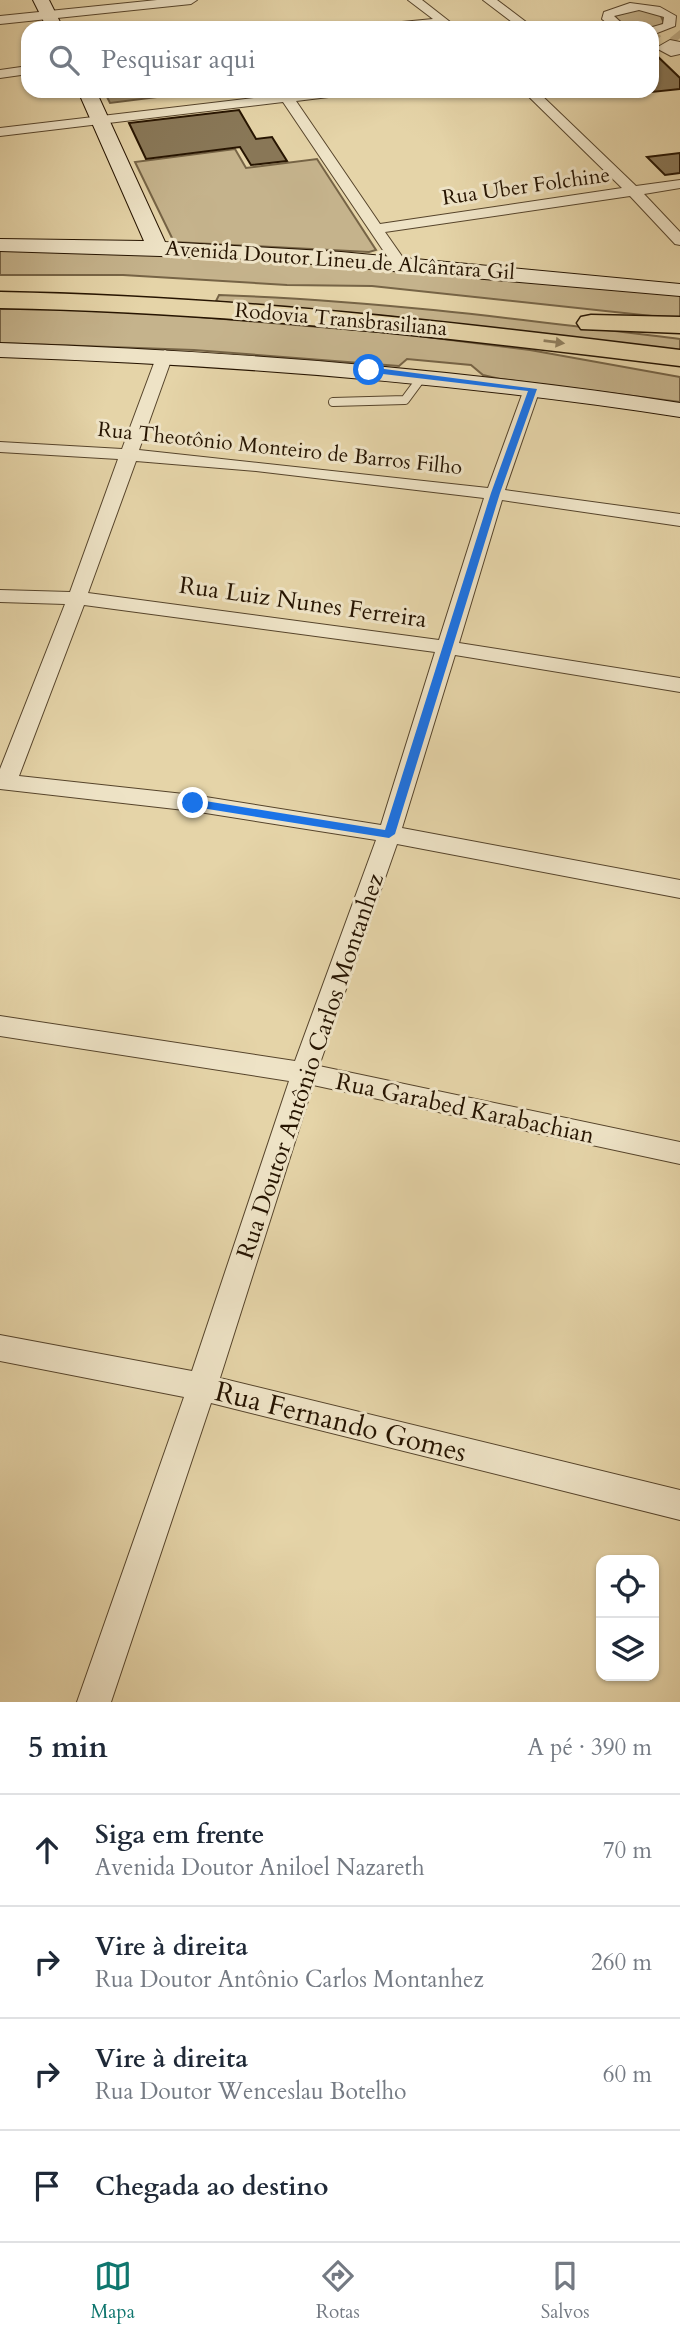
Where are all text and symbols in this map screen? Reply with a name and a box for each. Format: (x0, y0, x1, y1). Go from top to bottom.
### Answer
search box (21, 21, 659, 98)
icon: search (45, 41, 83, 79)
text: Pesquisar aqui (101, 42, 256, 77)
street label: Rua Uber Folchine (440, 160, 612, 213)
street label: Avenida Doutor Lineu de Alcântara Gil (164, 234, 516, 287)
street label: Rodovia Transbrasiliana (234, 296, 448, 343)
one-way arrow (543, 337, 565, 348)
route start (353, 354, 384, 385)
street label: Rua Theotônio Monteiro de Barros Filho (96, 415, 464, 482)
street label: Rua Luiz Nunes Ferreira (177, 569, 429, 636)
route end (177, 787, 208, 818)
street label: Rua Doutor Antônio Carlos Montanhez (229, 869, 392, 1263)
street label: Rua Garabed Karabachian (333, 1065, 598, 1152)
street label: Rua Fernando Gomes (211, 1372, 470, 1472)
map controls (596, 1555, 659, 1681)
button: locate (596, 1555, 659, 1618)
button: layers (596, 1618, 659, 1681)
text: 5 min (28, 1727, 108, 1768)
text: A pé · 390 m (528, 1732, 652, 1763)
text: Siga em frente (95, 1817, 264, 1852)
icon: ahead (28, 1831, 66, 1869)
text: 70 m (603, 1835, 652, 1866)
text: Avenida Doutor Aniloel Nazareth (95, 1852, 425, 1883)
text: Vire à direita (95, 1929, 248, 1964)
icon: right (28, 1943, 66, 1981)
text: 260 m (591, 1947, 652, 1978)
text: Rua Doutor Antônio Carlos Montanhez (95, 1964, 484, 1995)
text: Vire à direita (95, 2041, 248, 2076)
icon: right (28, 2055, 66, 2093)
text: 60 m (603, 2059, 652, 2090)
text: Rua Doutor Wenceslau Botelho (95, 2076, 407, 2107)
icon: arrive (28, 2167, 66, 2205)
text: Chegada ao destino (95, 2169, 328, 2204)
tab: Mapa (90, 2257, 135, 2325)
tab: Rotas (316, 2257, 360, 2325)
tab: Salvos (541, 2257, 590, 2325)

